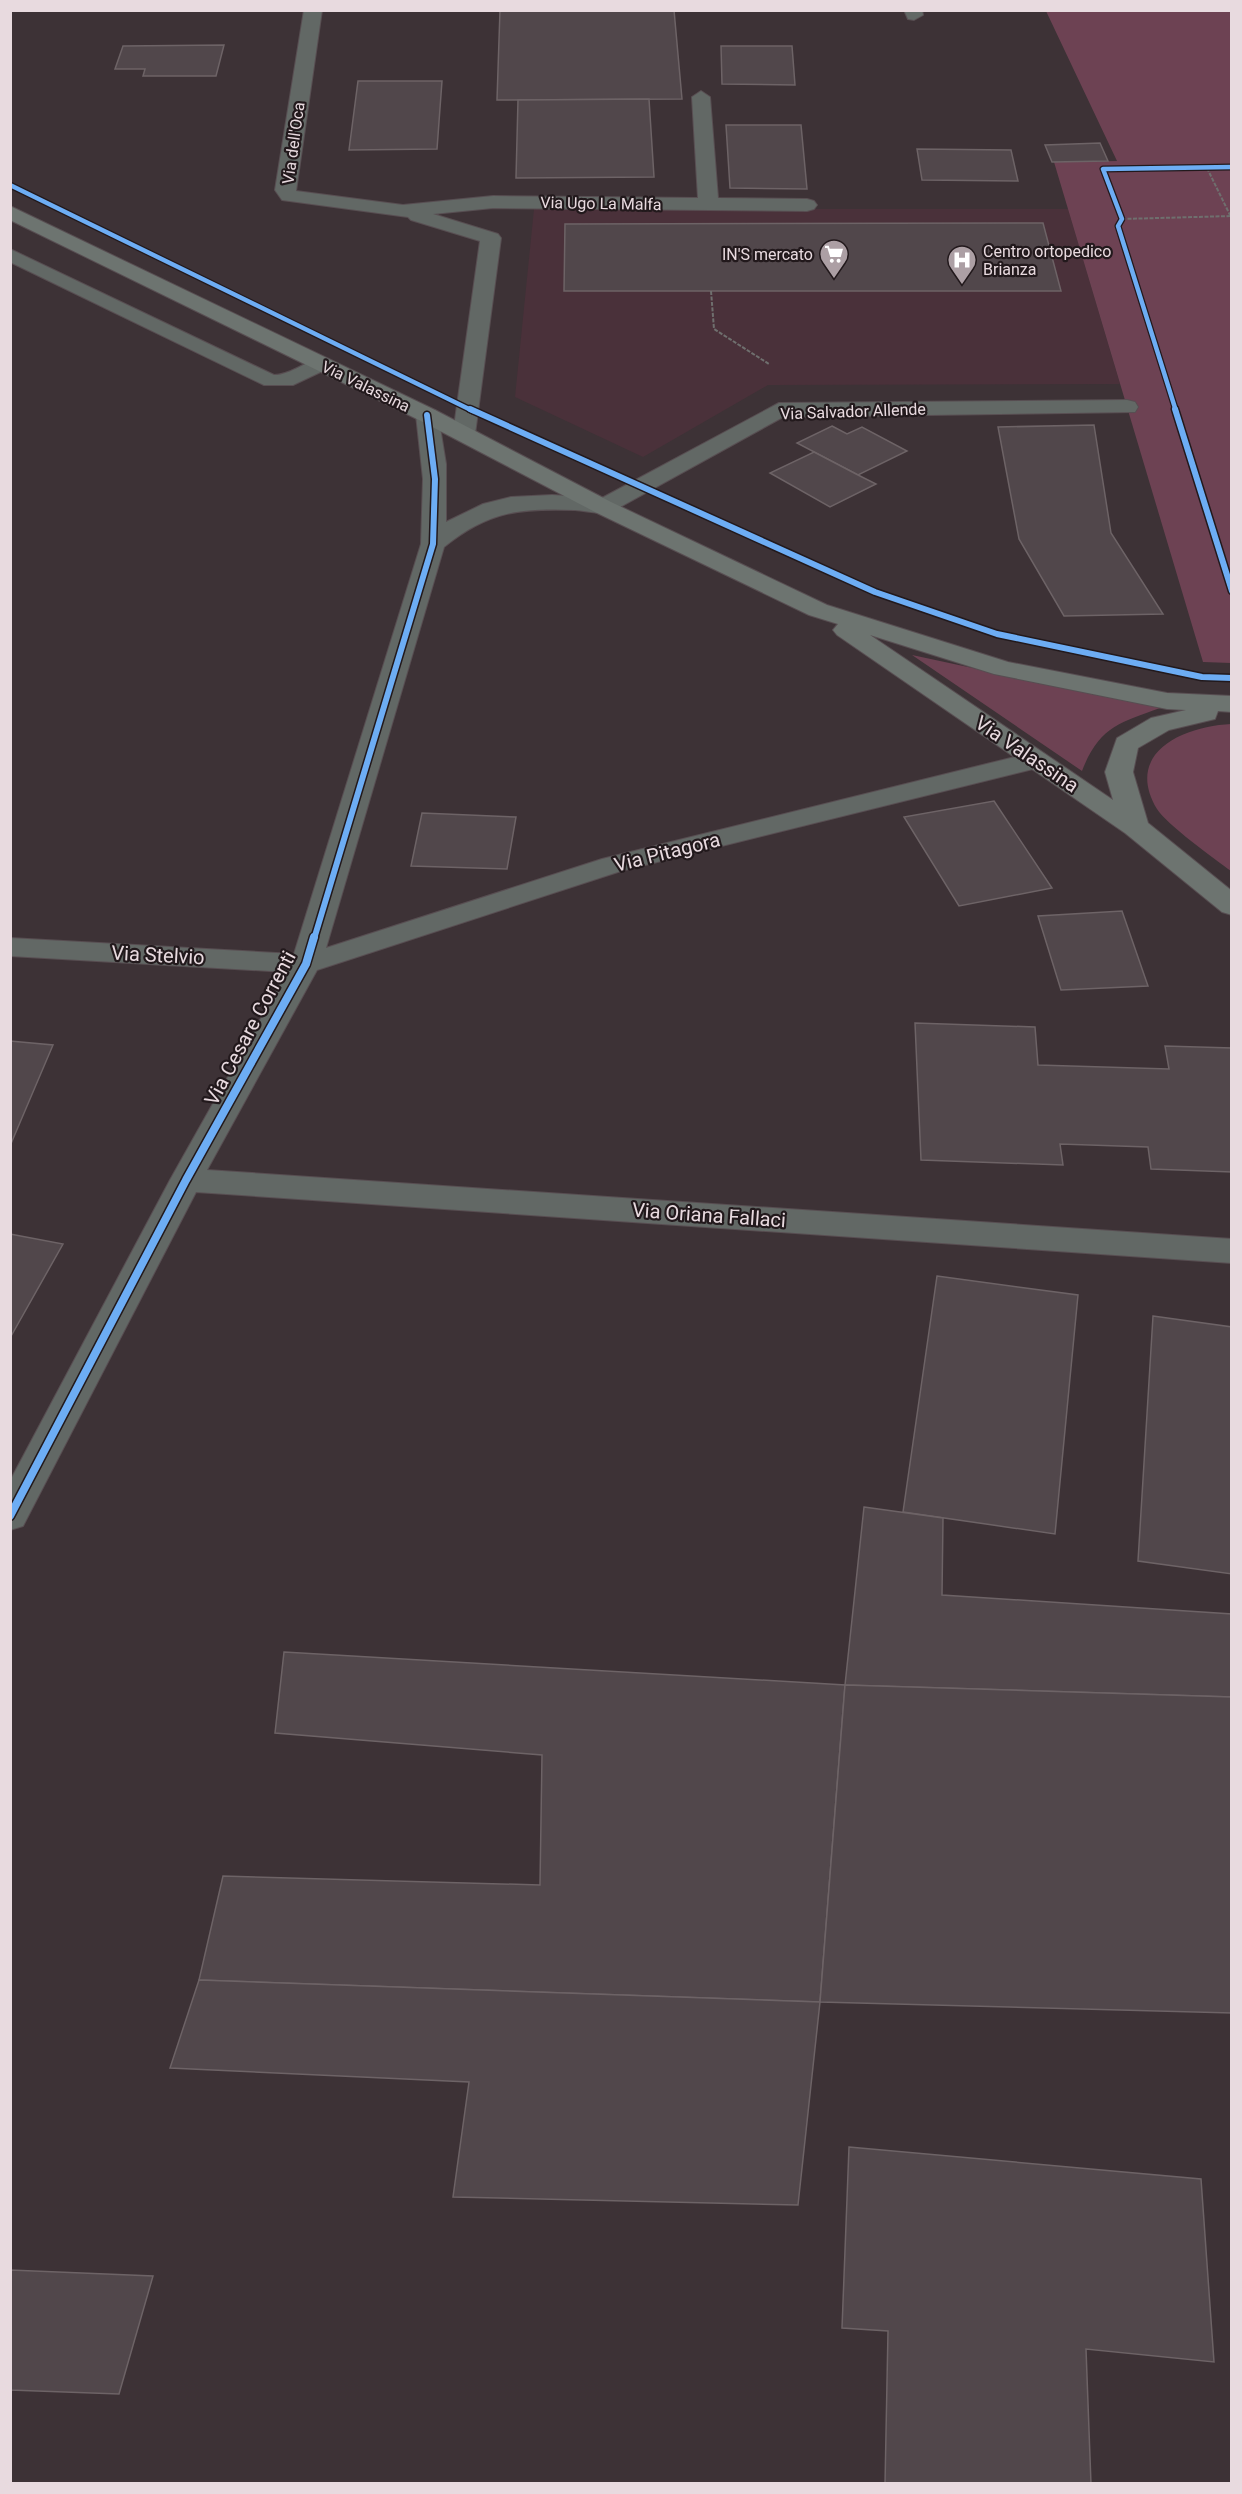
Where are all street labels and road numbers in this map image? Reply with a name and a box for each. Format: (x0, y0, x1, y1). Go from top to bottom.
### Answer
street label: Via dell'Oca (278, 101, 309, 185)
street label: Via Ugo La Malfa (540, 193, 662, 214)
street label: Via Valassina (319, 357, 413, 416)
street label: Via Salvador Allende (780, 399, 926, 424)
street label: Via Valassina (971, 711, 1083, 797)
street label: Via Pitagora (612, 827, 722, 877)
street label: Via Stelvio (111, 941, 205, 969)
street label: Via Cesare Correnti (199, 947, 301, 1109)
street label: Via Oriana Fallaci (631, 1198, 787, 1232)

